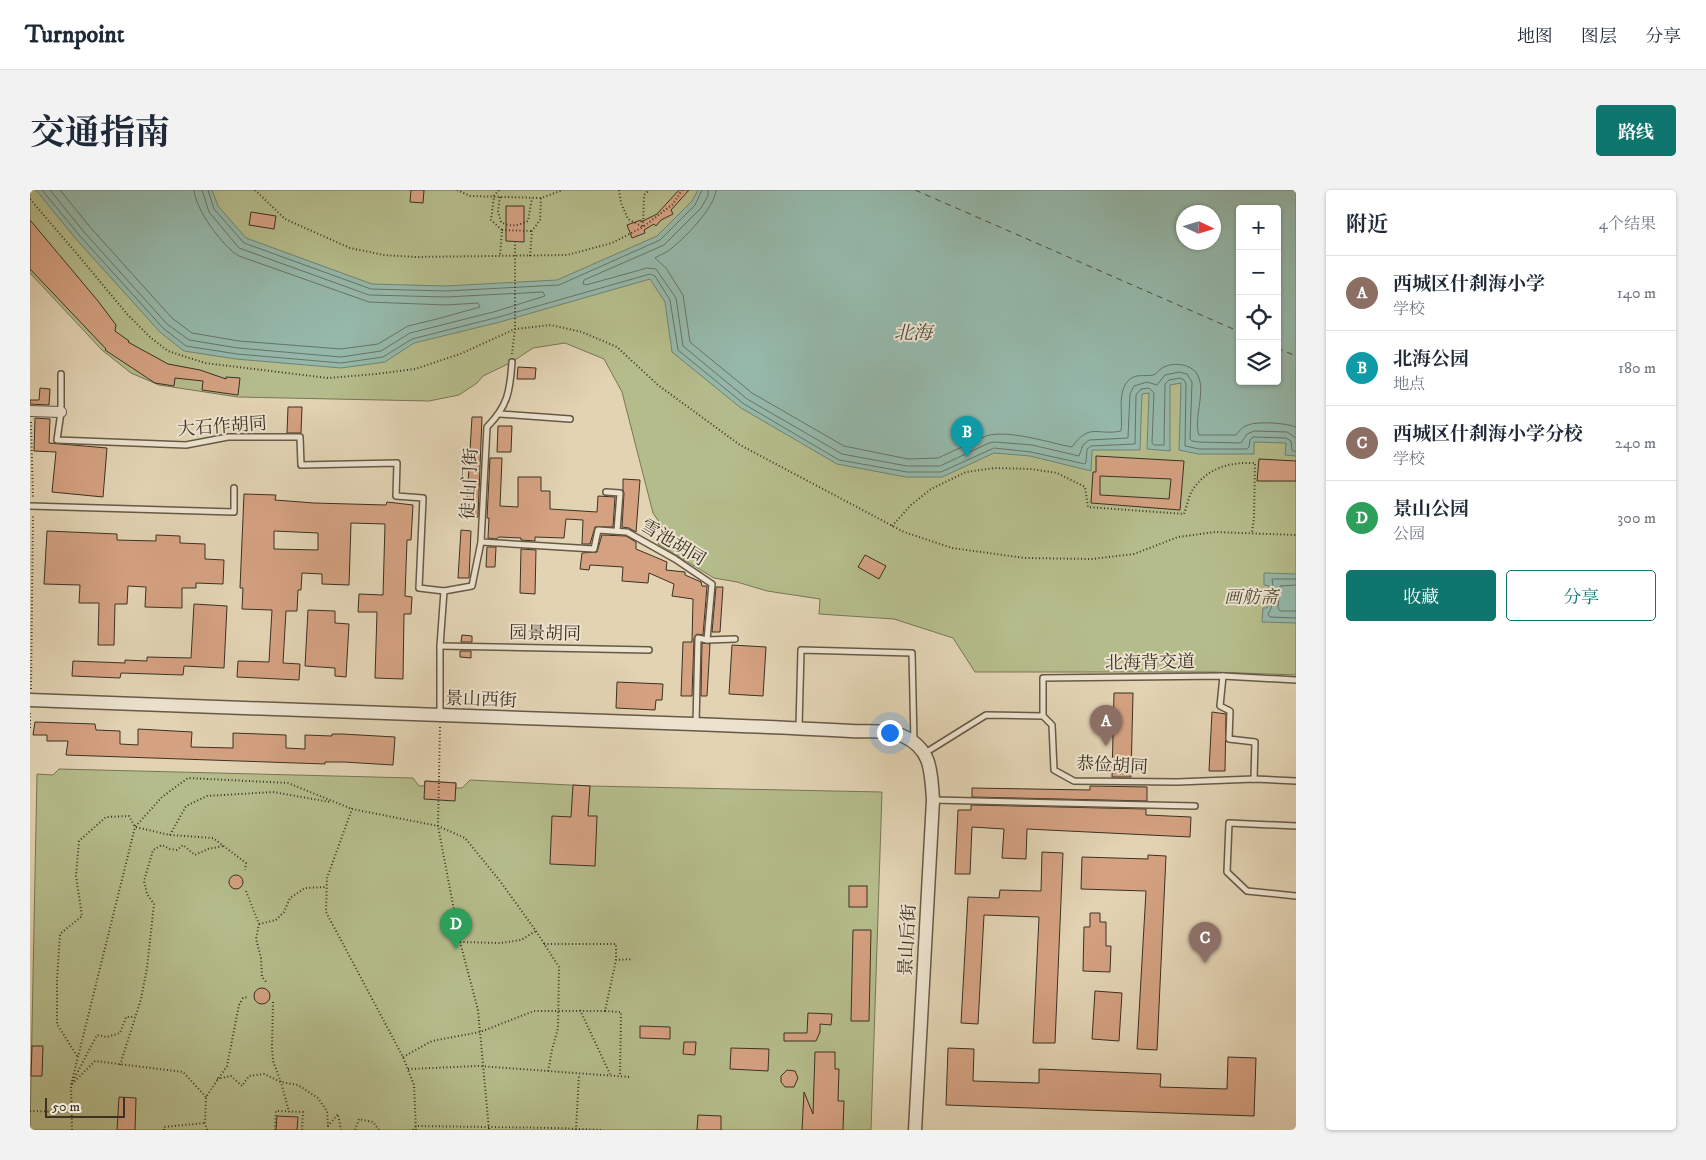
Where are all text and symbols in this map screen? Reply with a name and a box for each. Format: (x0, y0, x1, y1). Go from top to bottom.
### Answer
text: Turnpoint (25, 20, 124, 50)
text: 地图 (1517, 26, 1553, 48)
text: 图层 (1581, 26, 1617, 48)
text: 分享 (1645, 26, 1681, 48)
button: 路线 (1596, 105, 1676, 156)
text: 交通指南 (30, 112, 170, 156)
north arrow (1176, 205, 1221, 250)
map controls (1236, 205, 1281, 385)
button: + (1236, 205, 1281, 250)
text: 附近 (1346, 212, 1388, 238)
text: 4个结果 (1599, 214, 1656, 234)
button: − (1236, 250, 1281, 295)
text: 西城区什刹海小学 (1393, 273, 1545, 296)
text: A (1357, 283, 1367, 303)
text: 140 m (1617, 283, 1656, 303)
button: locate (1236, 295, 1281, 340)
text: 学校 (1393, 299, 1425, 319)
water label: 北海 (894, 322, 935, 345)
button: layers (1236, 340, 1281, 385)
text: 北海公园 (1393, 348, 1469, 371)
text: B (1357, 358, 1367, 378)
text: 180 m (1618, 358, 1656, 378)
text: 地点 (1393, 374, 1425, 394)
street label: 大石作胡同 (176, 413, 268, 441)
pin: B (951, 416, 983, 457)
text: 西城区什刹海小学分校 (1393, 423, 1583, 446)
text: C (1357, 433, 1367, 453)
text: 240 m (1615, 433, 1656, 453)
street label: 徒山门街 (457, 447, 483, 521)
text: 学校 (1393, 449, 1425, 469)
text: 景山公园 (1393, 498, 1469, 521)
text: D (1356, 508, 1368, 528)
text: 300 m (1617, 508, 1656, 528)
street label: 雪池胡同 (636, 515, 710, 571)
text: 公园 (1393, 524, 1425, 544)
button: 收藏 (1346, 570, 1496, 621)
button: 分享 (1506, 570, 1656, 621)
park label: 画舫斋 (1224, 587, 1281, 609)
street label: 园景胡同 (509, 622, 581, 646)
street label: 北海背交道 (1105, 651, 1195, 675)
street label: 景山西街 (445, 688, 517, 712)
pin: A (1090, 705, 1122, 746)
your location (877, 720, 903, 746)
street label: 恭俭胡同 (1075, 753, 1149, 779)
street label: 景山后街 (895, 903, 921, 977)
pin: D (440, 908, 472, 949)
pin: C (1189, 922, 1221, 963)
scale bar (45, 1095, 125, 1118)
text: 50 m (52, 1098, 80, 1116)

